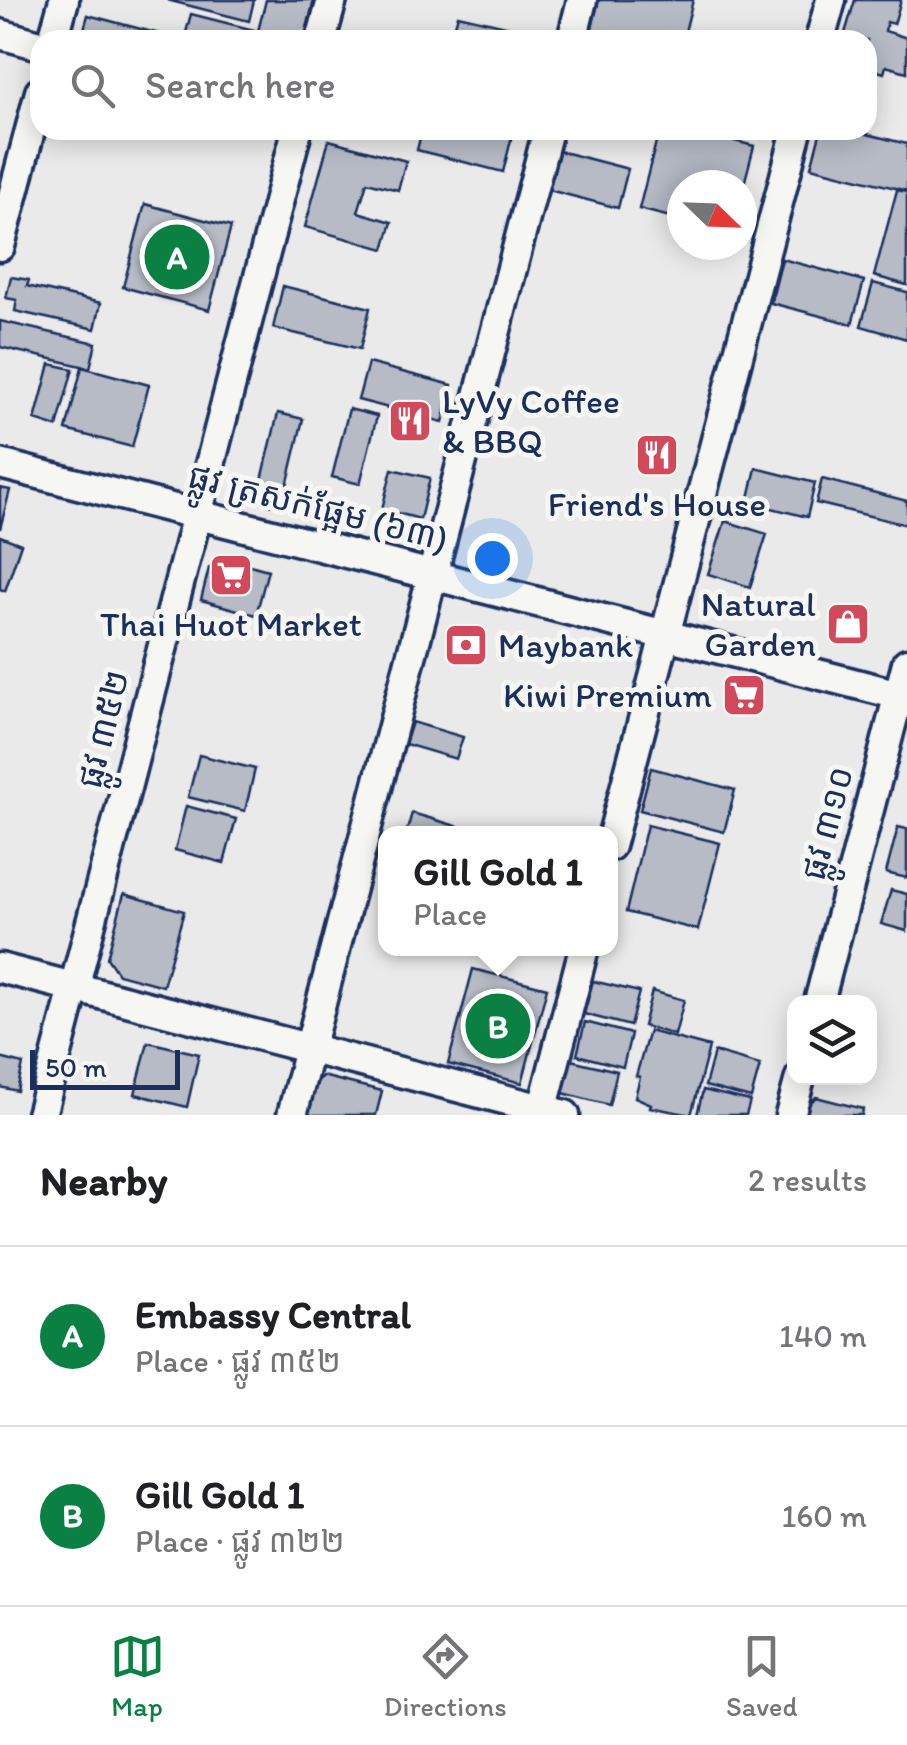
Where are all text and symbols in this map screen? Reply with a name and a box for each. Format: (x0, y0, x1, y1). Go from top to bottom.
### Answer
search box (30, 30, 877, 140)
icon: search (65, 58, 120, 113)
text: Search here (145, 62, 336, 108)
north arrow (667, 170, 757, 260)
pin: A (144, 220, 210, 294)
place label: LyVy Coffee & BBQ (442, 380, 620, 462)
restaurant icon: LyVy Coffee & BBQ (387, 398, 433, 444)
restaurant icon: Friend's House (634, 432, 680, 478)
street label: ផ្លូវ ត្រសក់ផ្អែម (៦៣) (181, 454, 452, 570)
place label: Friend's House (548, 483, 766, 525)
your location (467, 533, 518, 584)
supermarket icon: Thai Huot Market (208, 552, 254, 598)
place label: Natural Garden (701, 583, 816, 665)
shop icon: Natural Garden (825, 601, 871, 647)
place label: Thai Huot Market (100, 603, 362, 645)
bank icon: Maybank (443, 622, 489, 668)
place label: Maybank (498, 624, 633, 666)
street label: ផ្លូវ ៣៥២ (68, 666, 148, 795)
supermarket icon: Kiwi Premium (721, 672, 767, 718)
place label: Kiwi Premium (503, 674, 712, 716)
street label: ផ្លូវ ៣១០ (792, 761, 872, 887)
popup (378, 826, 618, 956)
text: Gill Gold 1 (413, 849, 583, 895)
text: Place (413, 895, 487, 933)
pin: B (466, 988, 530, 1064)
map controls (787, 995, 877, 1085)
button: layers (787, 995, 877, 1085)
scale bar (30, 1045, 180, 1090)
text: 50 m (45, 1050, 107, 1084)
text: Nearby (40, 1155, 167, 1206)
text: 2 results (748, 1161, 867, 1199)
text: Embassy Central (135, 1292, 411, 1338)
text: A (62, 1317, 83, 1355)
text: 140 m (779, 1317, 867, 1355)
text: Place · ផ្លូវ ៣៥២ (135, 1342, 341, 1380)
text: Gill Gold 1 (135, 1472, 304, 1518)
text: B (62, 1497, 83, 1535)
text: 160 m (781, 1497, 867, 1535)
text: Place · ផ្លូវ ៣២២ (135, 1522, 344, 1560)
tab: Map (110, 1629, 165, 1723)
tab: Directions (384, 1629, 507, 1723)
tab: Saved (726, 1629, 797, 1723)

